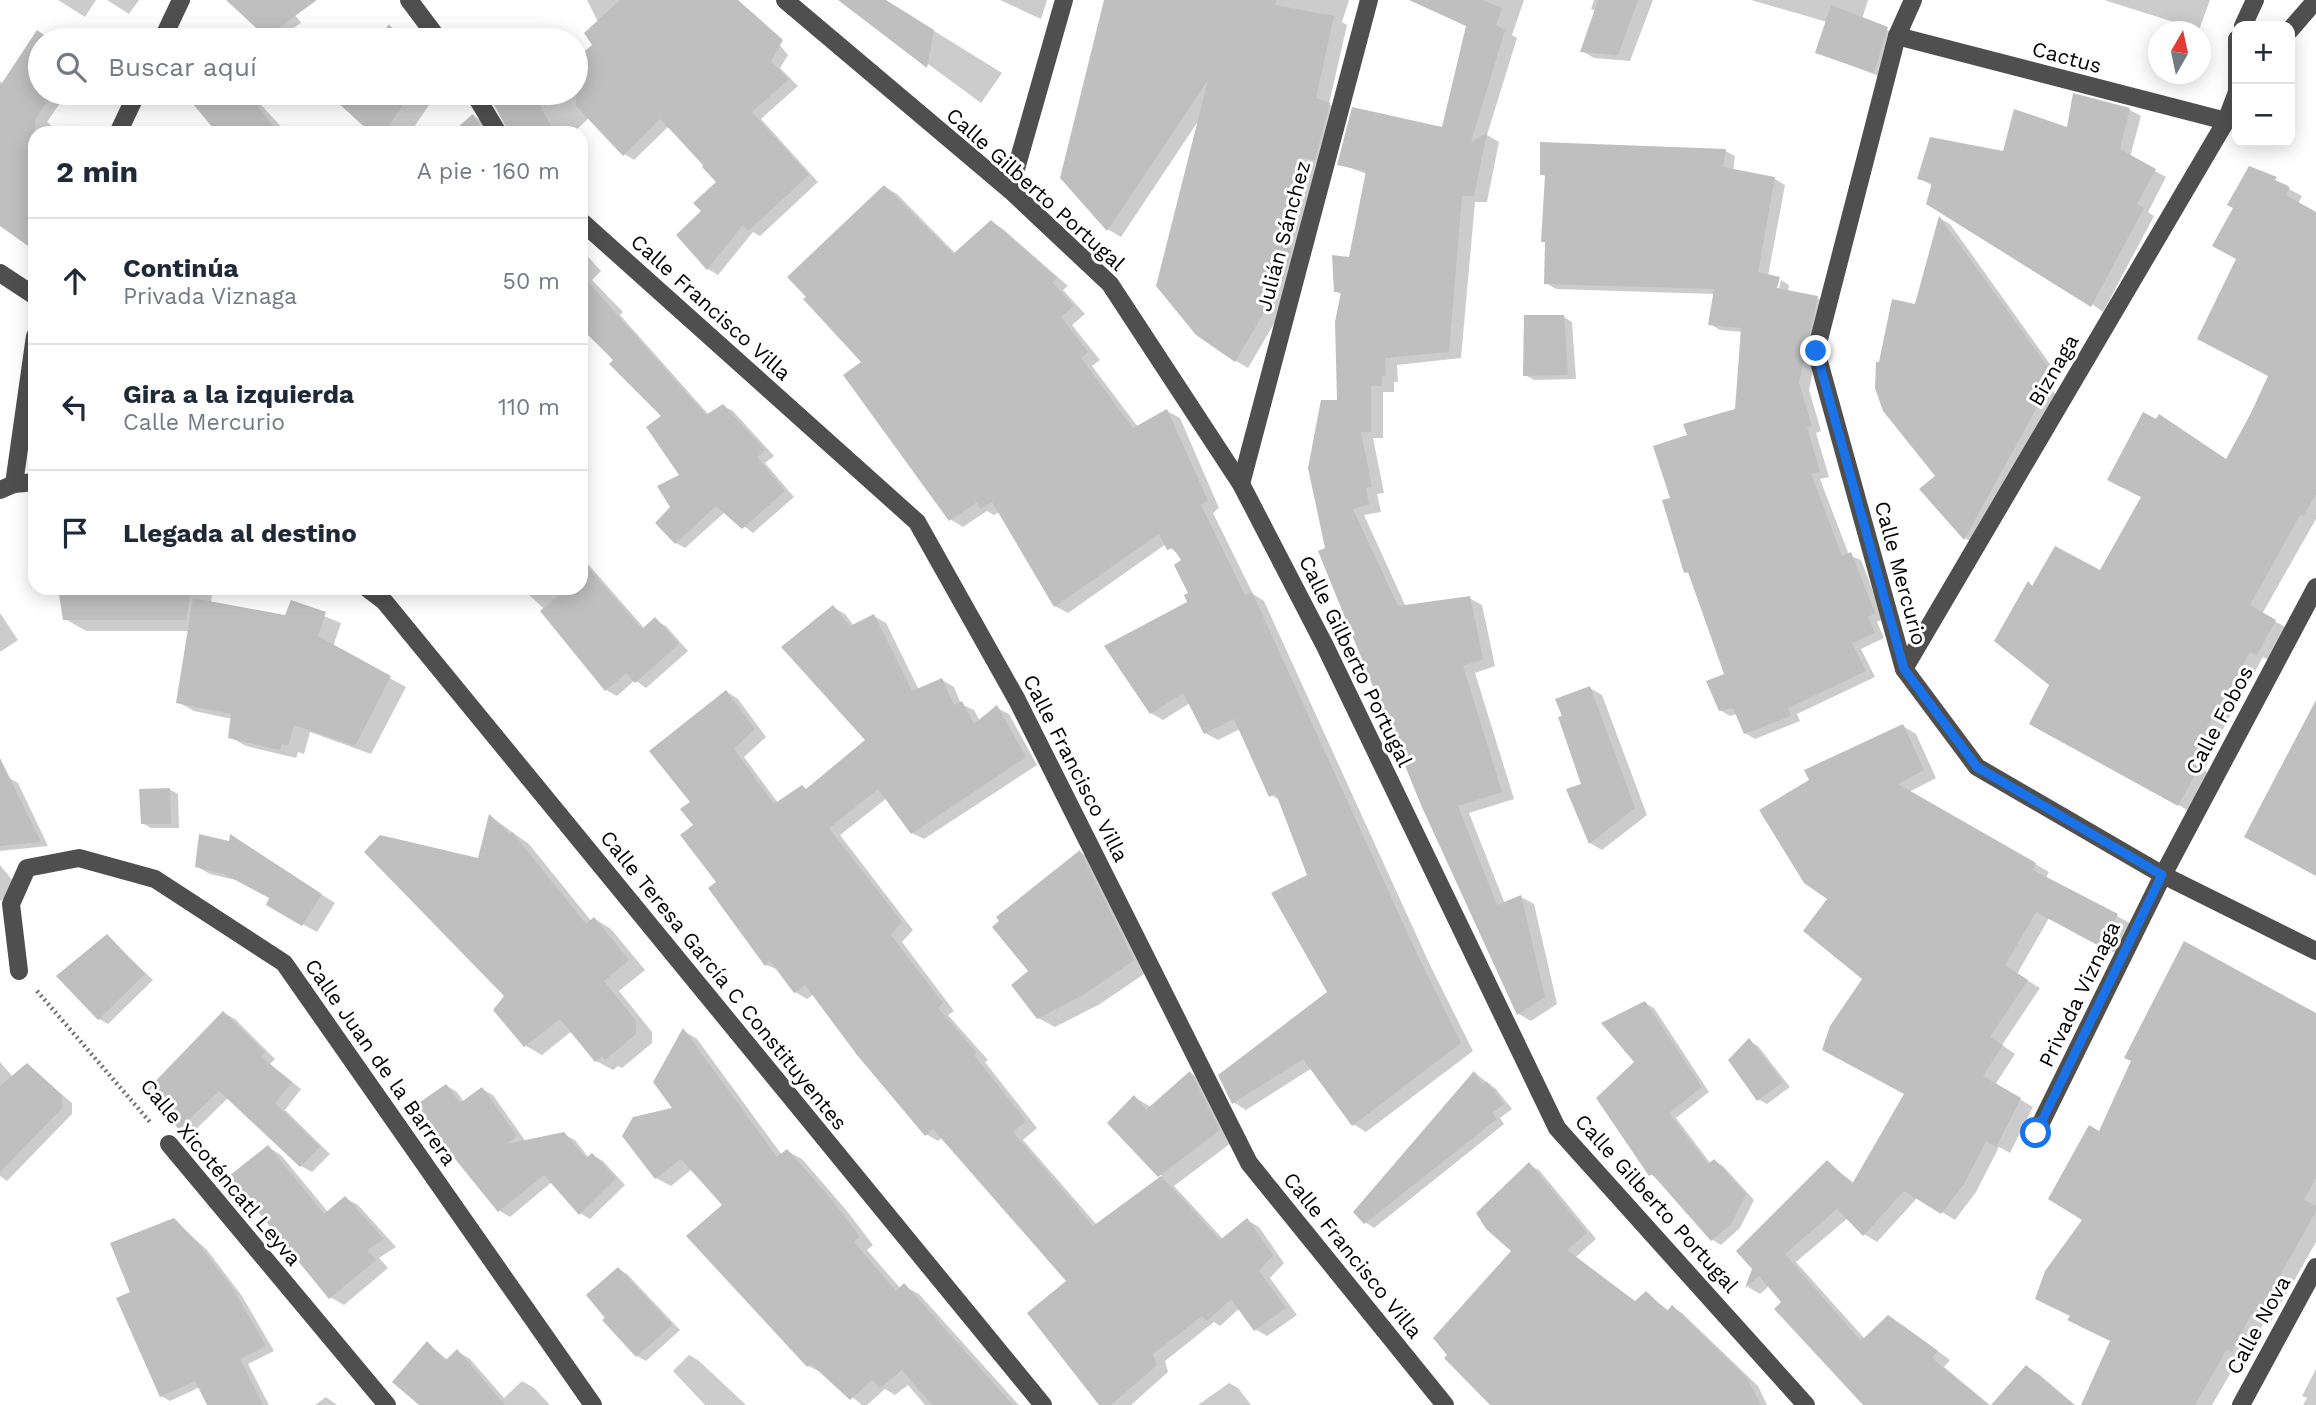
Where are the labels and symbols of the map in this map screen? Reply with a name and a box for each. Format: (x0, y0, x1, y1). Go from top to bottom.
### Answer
north arrow (2148, 21, 2211, 84)
street label: Cactus (2030, 36, 2104, 78)
street label: Calle Gilberto Portugal (941, 102, 1131, 276)
street label: Julián Sánchez (1251, 158, 1315, 314)
street label: Calle Francisco Villa (626, 229, 796, 386)
street label: Biznaga (2023, 330, 2083, 410)
route end (1800, 335, 1831, 366)
street label: Calle Mercurio (1870, 498, 1932, 648)
street label: Calle Gilberto Portugal (1294, 551, 1418, 771)
street label: Calle Fobos (2180, 661, 2258, 779)
street label: Calle Francisco Villa (1018, 670, 1134, 866)
street label: Calle Teresa García C Constituyentes (595, 825, 853, 1135)
street label: Privada Viznaga (2033, 917, 2125, 1071)
street label: Calle Juan de la Barrera (300, 954, 462, 1170)
street label: Calle Xicoténcatl Leyva (135, 1073, 307, 1271)
street label: Calle Gilberto Portugal (1570, 1108, 1744, 1298)
route start (2020, 1117, 2051, 1148)
street label: Calle Francisco Villa (1278, 1167, 1428, 1343)
street label: Calle Nova (2221, 1271, 2295, 1379)

